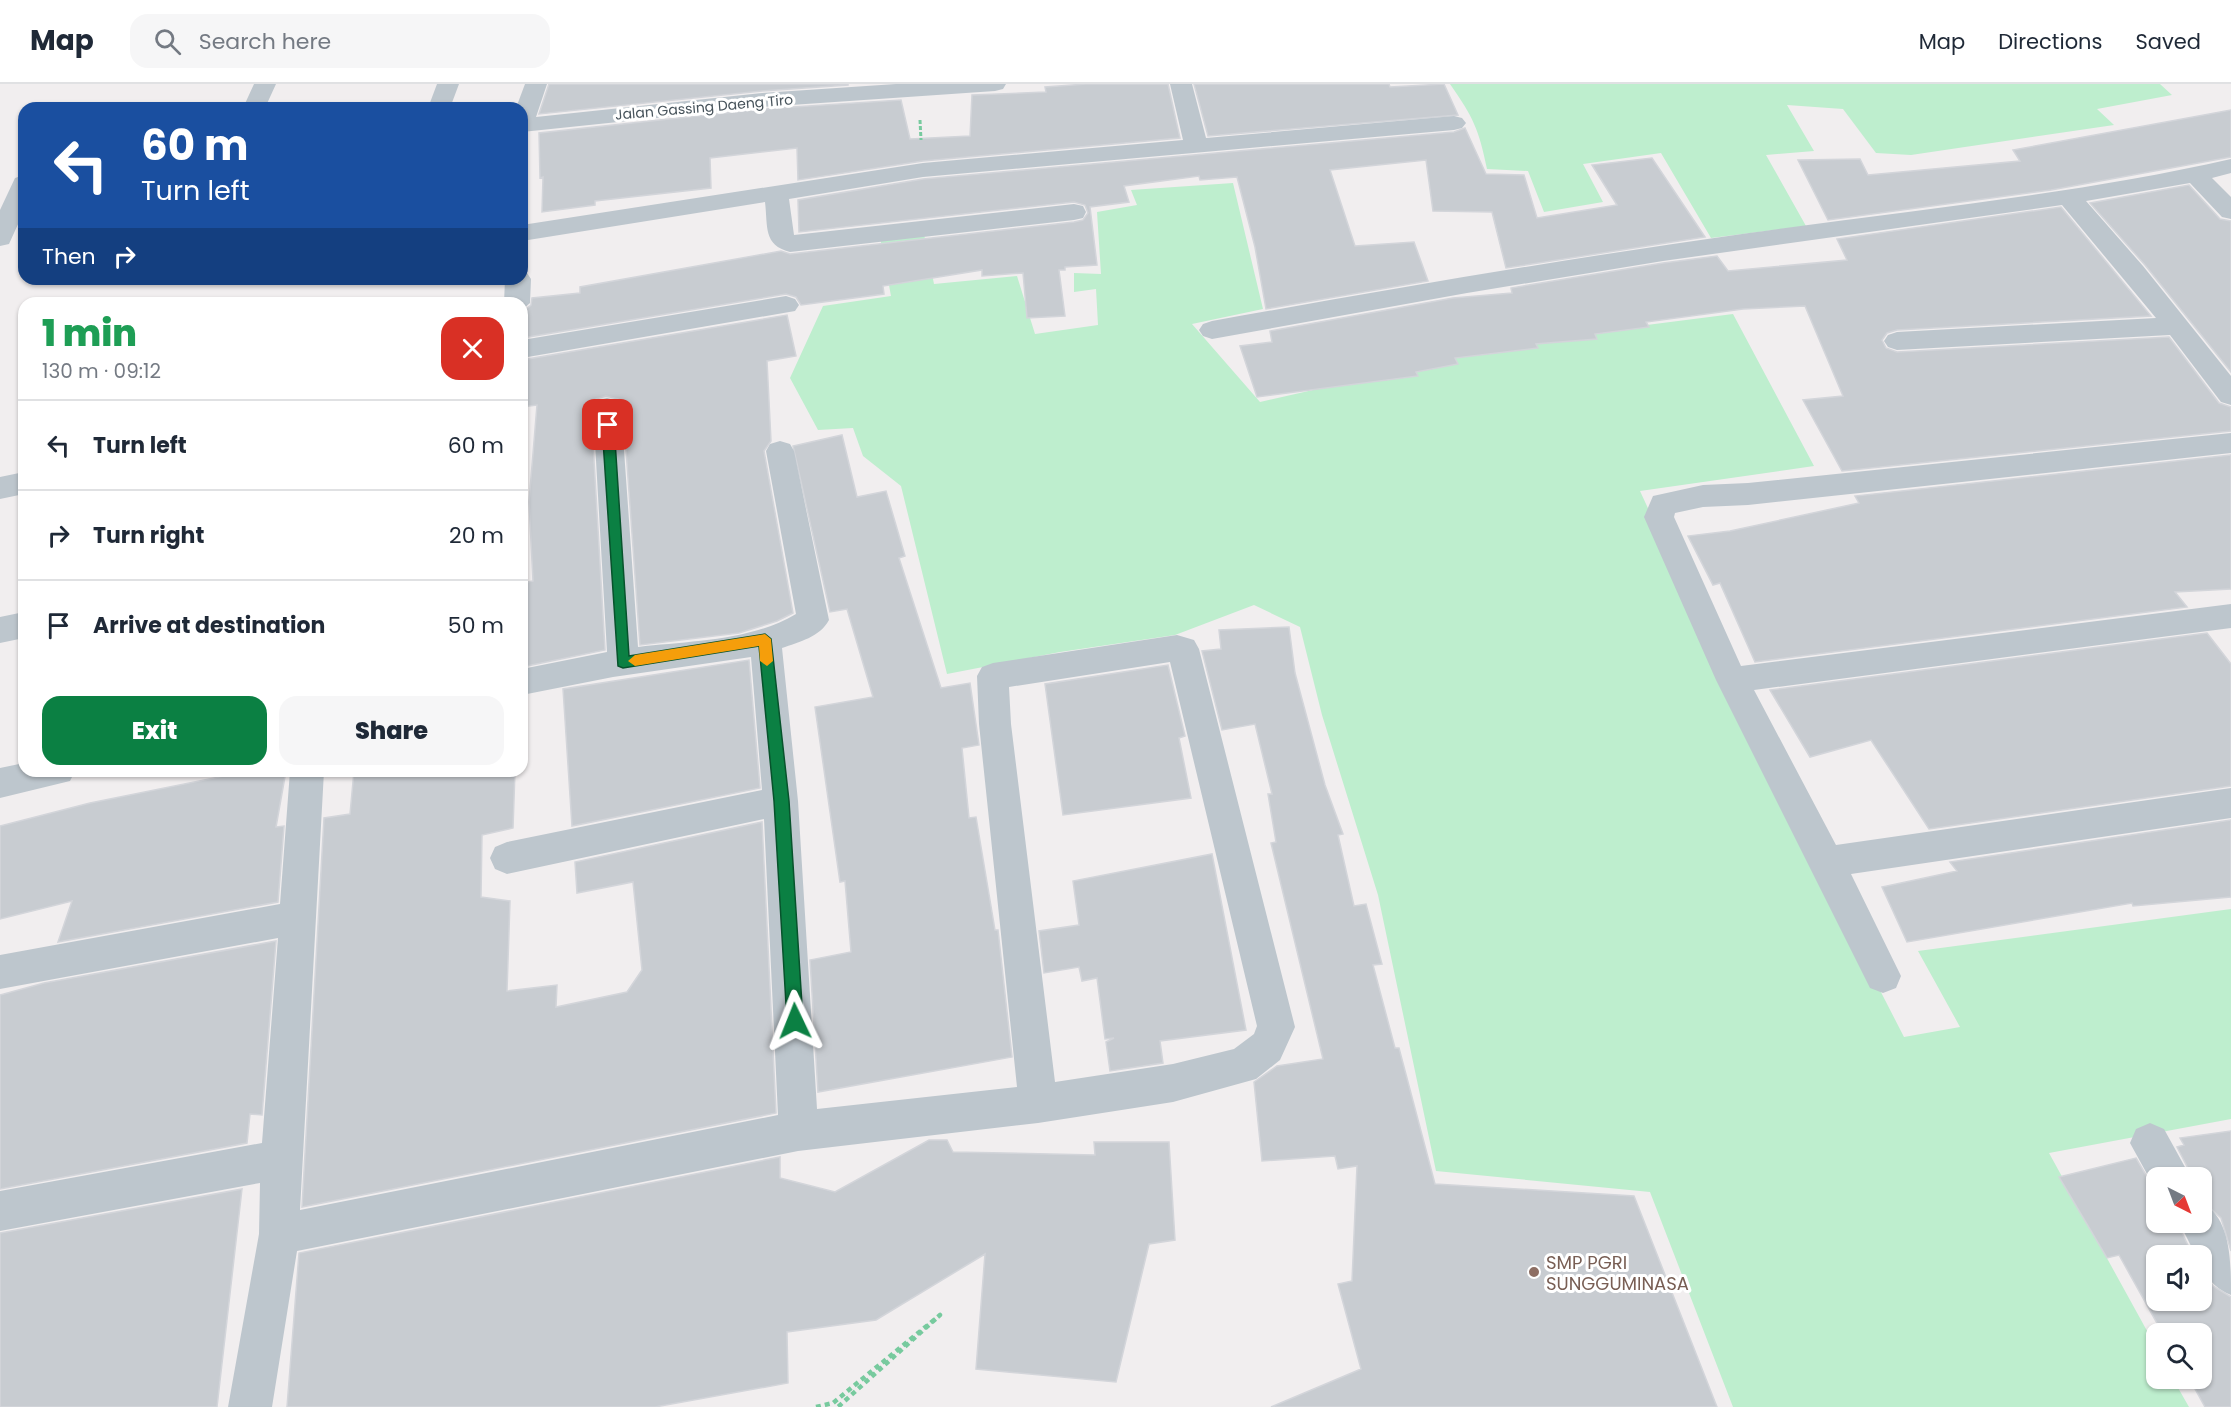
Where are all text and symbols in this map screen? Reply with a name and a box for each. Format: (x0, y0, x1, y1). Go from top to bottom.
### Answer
search box (130, 14, 550, 68)
text: Map (30, 21, 94, 60)
icon: search (151, 25, 184, 58)
text: Search here (199, 26, 331, 57)
text: Map (1919, 27, 1965, 56)
text: Directions (1998, 27, 2102, 56)
text: Saved (2135, 27, 2201, 56)
street label: Jalan Gassing Daeng Tiro (614, 89, 794, 125)
text: 60 m (141, 116, 249, 175)
icon: left (42, 126, 120, 204)
text: Turn left (141, 172, 250, 209)
icon: right (108, 240, 141, 273)
text: Then (42, 241, 96, 272)
text: 1 min (42, 308, 137, 359)
button: close (441, 317, 504, 380)
text: 130 m · 09:12 (42, 357, 161, 385)
pin (582, 399, 633, 450)
icon: arrive (591, 408, 624, 441)
icon: left (42, 429, 75, 462)
text: Turn left (93, 430, 187, 461)
text: 60 m (448, 430, 504, 461)
icon: right (42, 519, 75, 552)
text: Turn right (93, 520, 204, 551)
text: 20 m (449, 520, 504, 551)
icon: arrive (42, 609, 75, 642)
text: Arrive at destination (93, 610, 325, 641)
text: 50 m (448, 610, 504, 641)
button: Exit (42, 696, 267, 765)
button: Share (279, 696, 504, 765)
position arrow (763, 989, 827, 1053)
north arrow (2146, 1167, 2212, 1233)
map controls (2146, 1167, 2212, 1389)
button: sound (2146, 1245, 2212, 1311)
place label: SMP PGRI SUNGGUMINASA (1546, 1250, 1689, 1296)
marker: SMP PGRI SUNGGUMINASA (1527, 1265, 1541, 1279)
button: search (2146, 1323, 2212, 1389)

